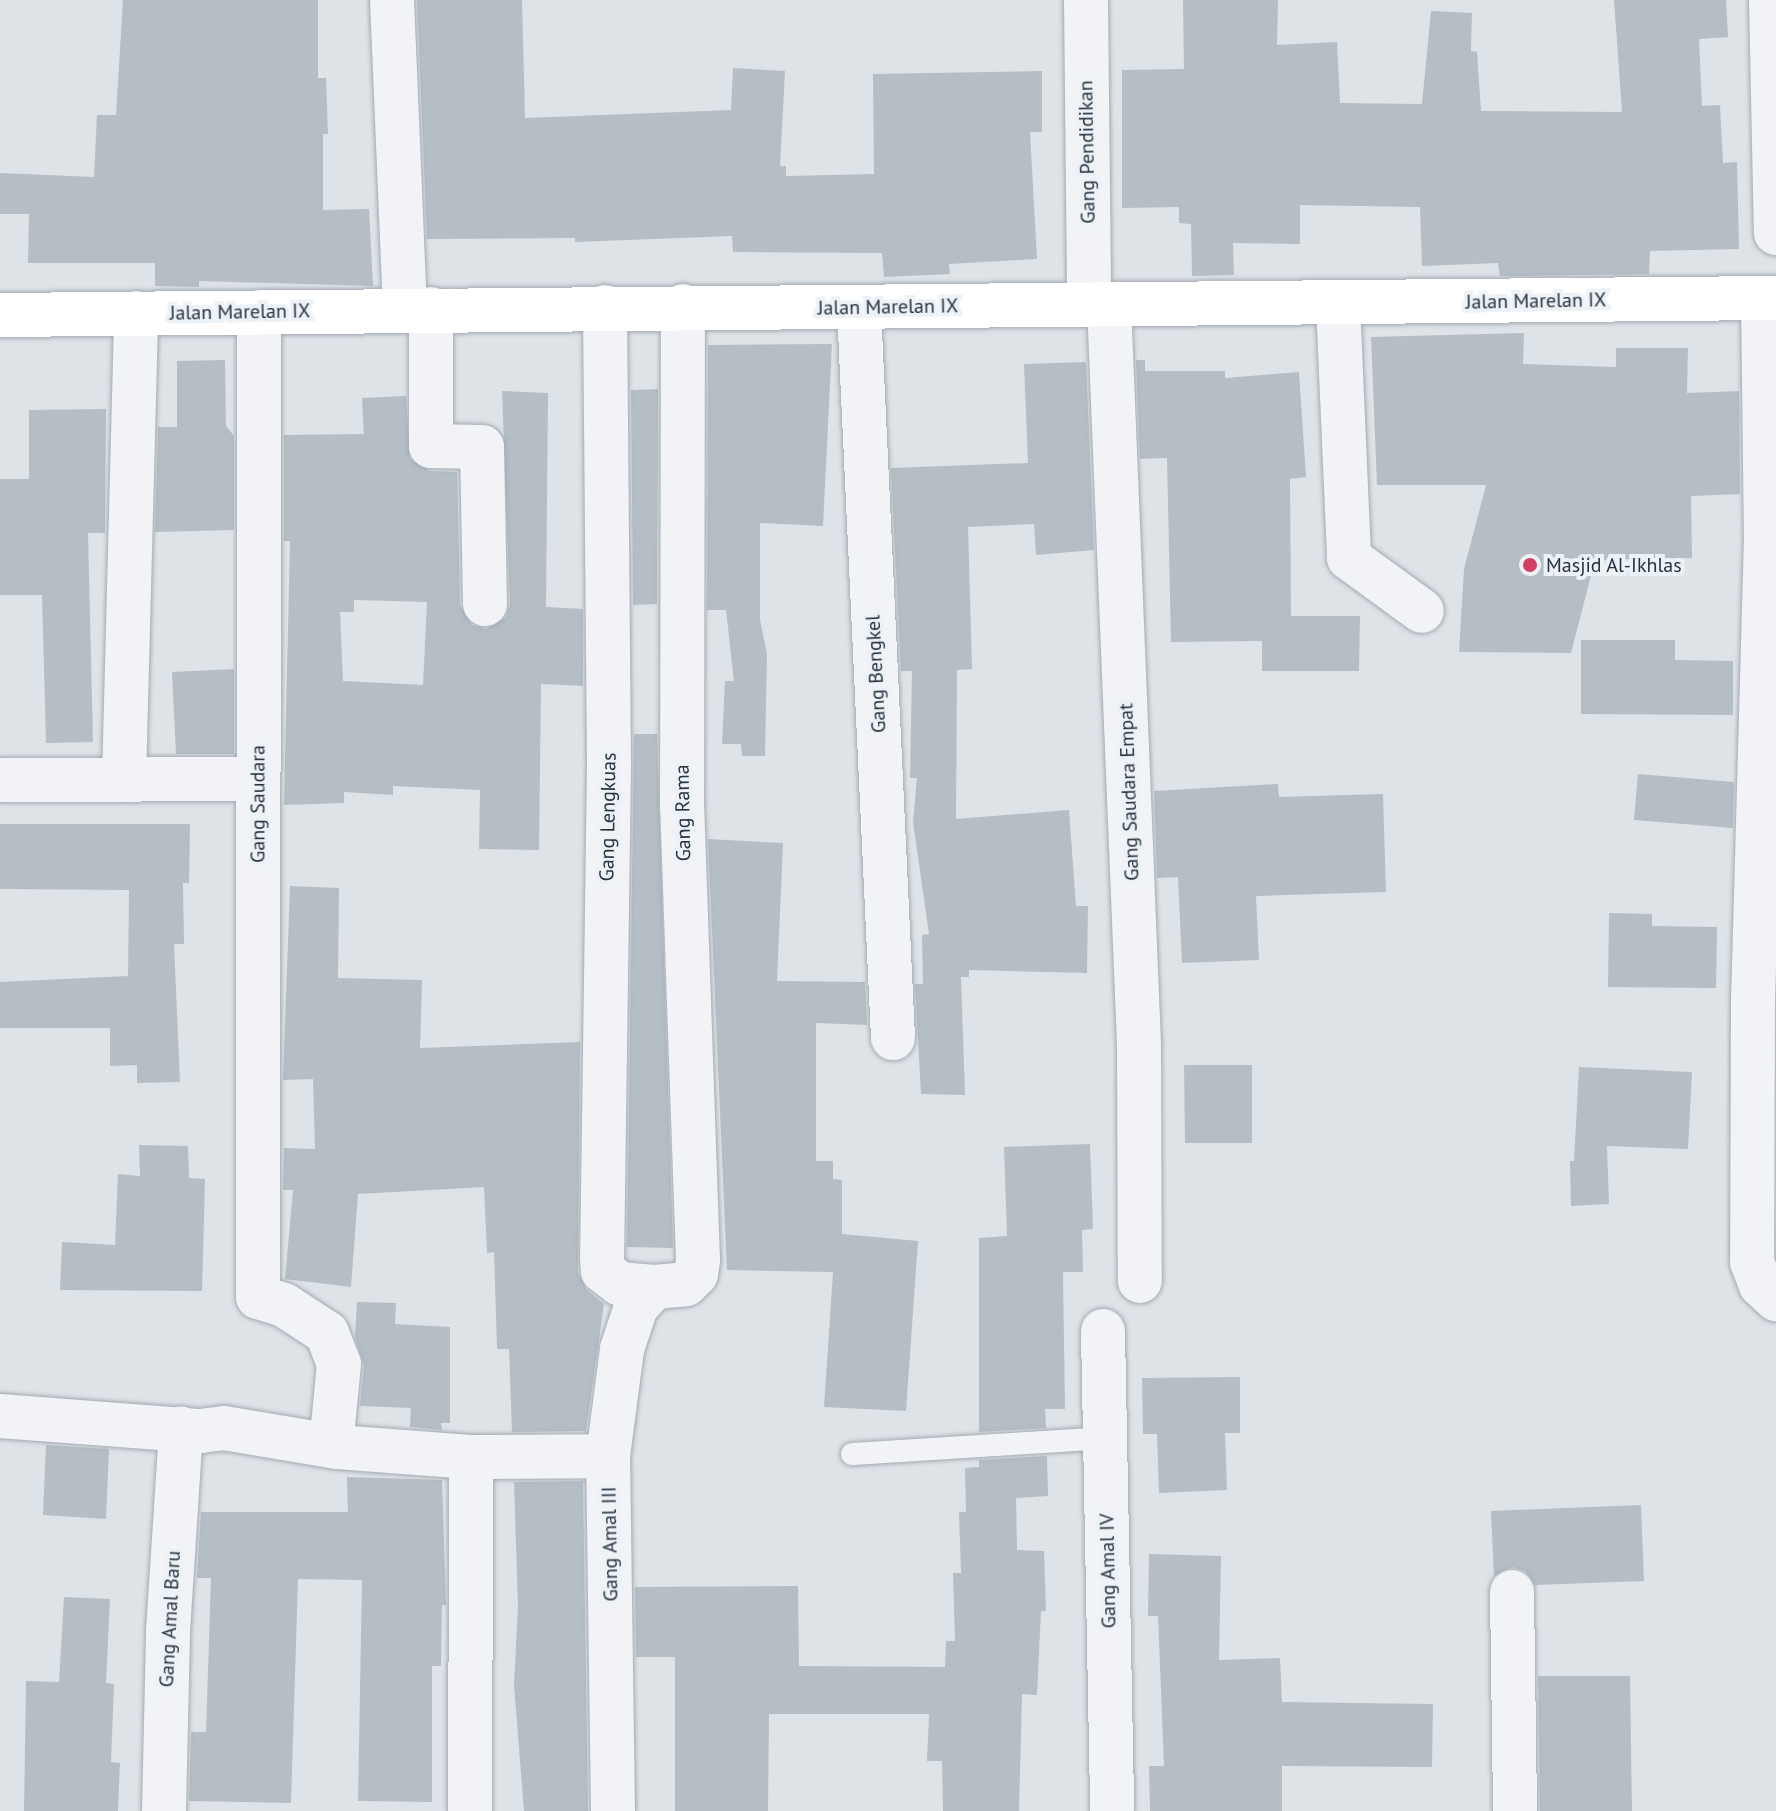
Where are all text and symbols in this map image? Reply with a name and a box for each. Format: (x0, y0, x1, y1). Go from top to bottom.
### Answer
street label: Gang Pendidikan (1074, 80, 1100, 224)
street label: Jalan Marelan IX (1465, 288, 1607, 314)
street label: Jalan Marelan IX (817, 294, 959, 320)
street label: Jalan Marelan IX (169, 299, 311, 325)
place label: Masjid Al-Ikhlas (1546, 553, 1682, 577)
marker: Masjid Al-Ikhlas (1521, 556, 1539, 574)
street label: Gang Bengkel (861, 614, 891, 734)
street label: Gang Saudara Empat (1114, 703, 1144, 881)
street label: Gang Saudara (246, 745, 270, 863)
street label: Gang Lengkuas (595, 752, 621, 882)
street label: Gang Rama (670, 764, 696, 862)
street label: Gang Amal III (597, 1486, 623, 1602)
street label: Gang Amal IV (1095, 1513, 1121, 1629)
street label: Gang Amal Baru (154, 1550, 186, 1688)

